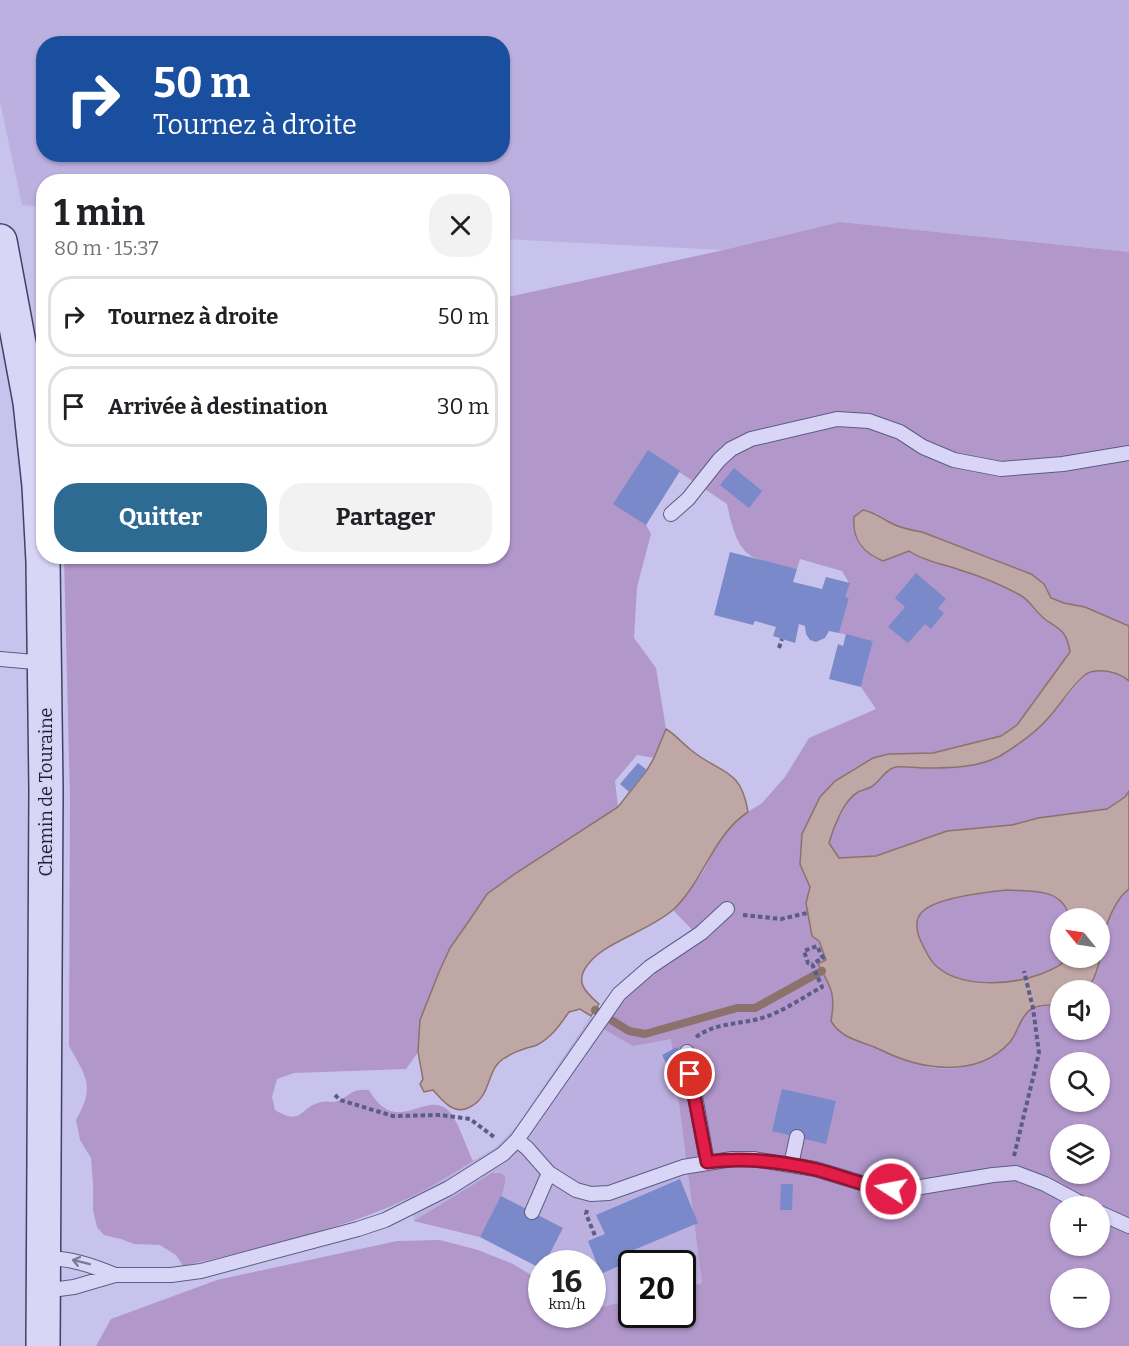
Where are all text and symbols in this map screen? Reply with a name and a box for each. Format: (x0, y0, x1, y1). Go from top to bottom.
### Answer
text: 50 m (153, 58, 250, 108)
icon: right (54, 60, 132, 138)
text: Tournez à droite (153, 109, 357, 141)
text: 1 min (54, 191, 145, 235)
button: close (429, 194, 492, 257)
text: 80 m · 15:37 (54, 236, 159, 260)
icon: right (57, 300, 90, 333)
text: Tournez à droite (108, 303, 278, 330)
text: 50 m (438, 303, 489, 330)
icon: arrive (57, 390, 90, 423)
text: Arrivée à destination (108, 393, 328, 420)
text: 30 m (437, 393, 489, 420)
button: Quitter (54, 483, 267, 552)
button: Partager (279, 483, 492, 552)
street label: Chemin de Touraine (35, 708, 57, 876)
north arrow (1050, 908, 1110, 968)
map controls (1050, 908, 1110, 1328)
button: sound (1050, 980, 1110, 1040)
pin (664, 1048, 715, 1099)
button: search (1050, 1052, 1110, 1112)
icon: arrive (673, 1057, 706, 1090)
button: layers (1050, 1124, 1110, 1184)
position arrow (859, 1157, 923, 1221)
button: + (1050, 1196, 1110, 1256)
speed limit sign: 20 (618, 1250, 696, 1328)
one-way arrow (72, 1255, 91, 1267)
text: 16 (552, 1264, 582, 1300)
button: − (1050, 1268, 1110, 1328)
text: km/h (548, 1295, 586, 1313)

